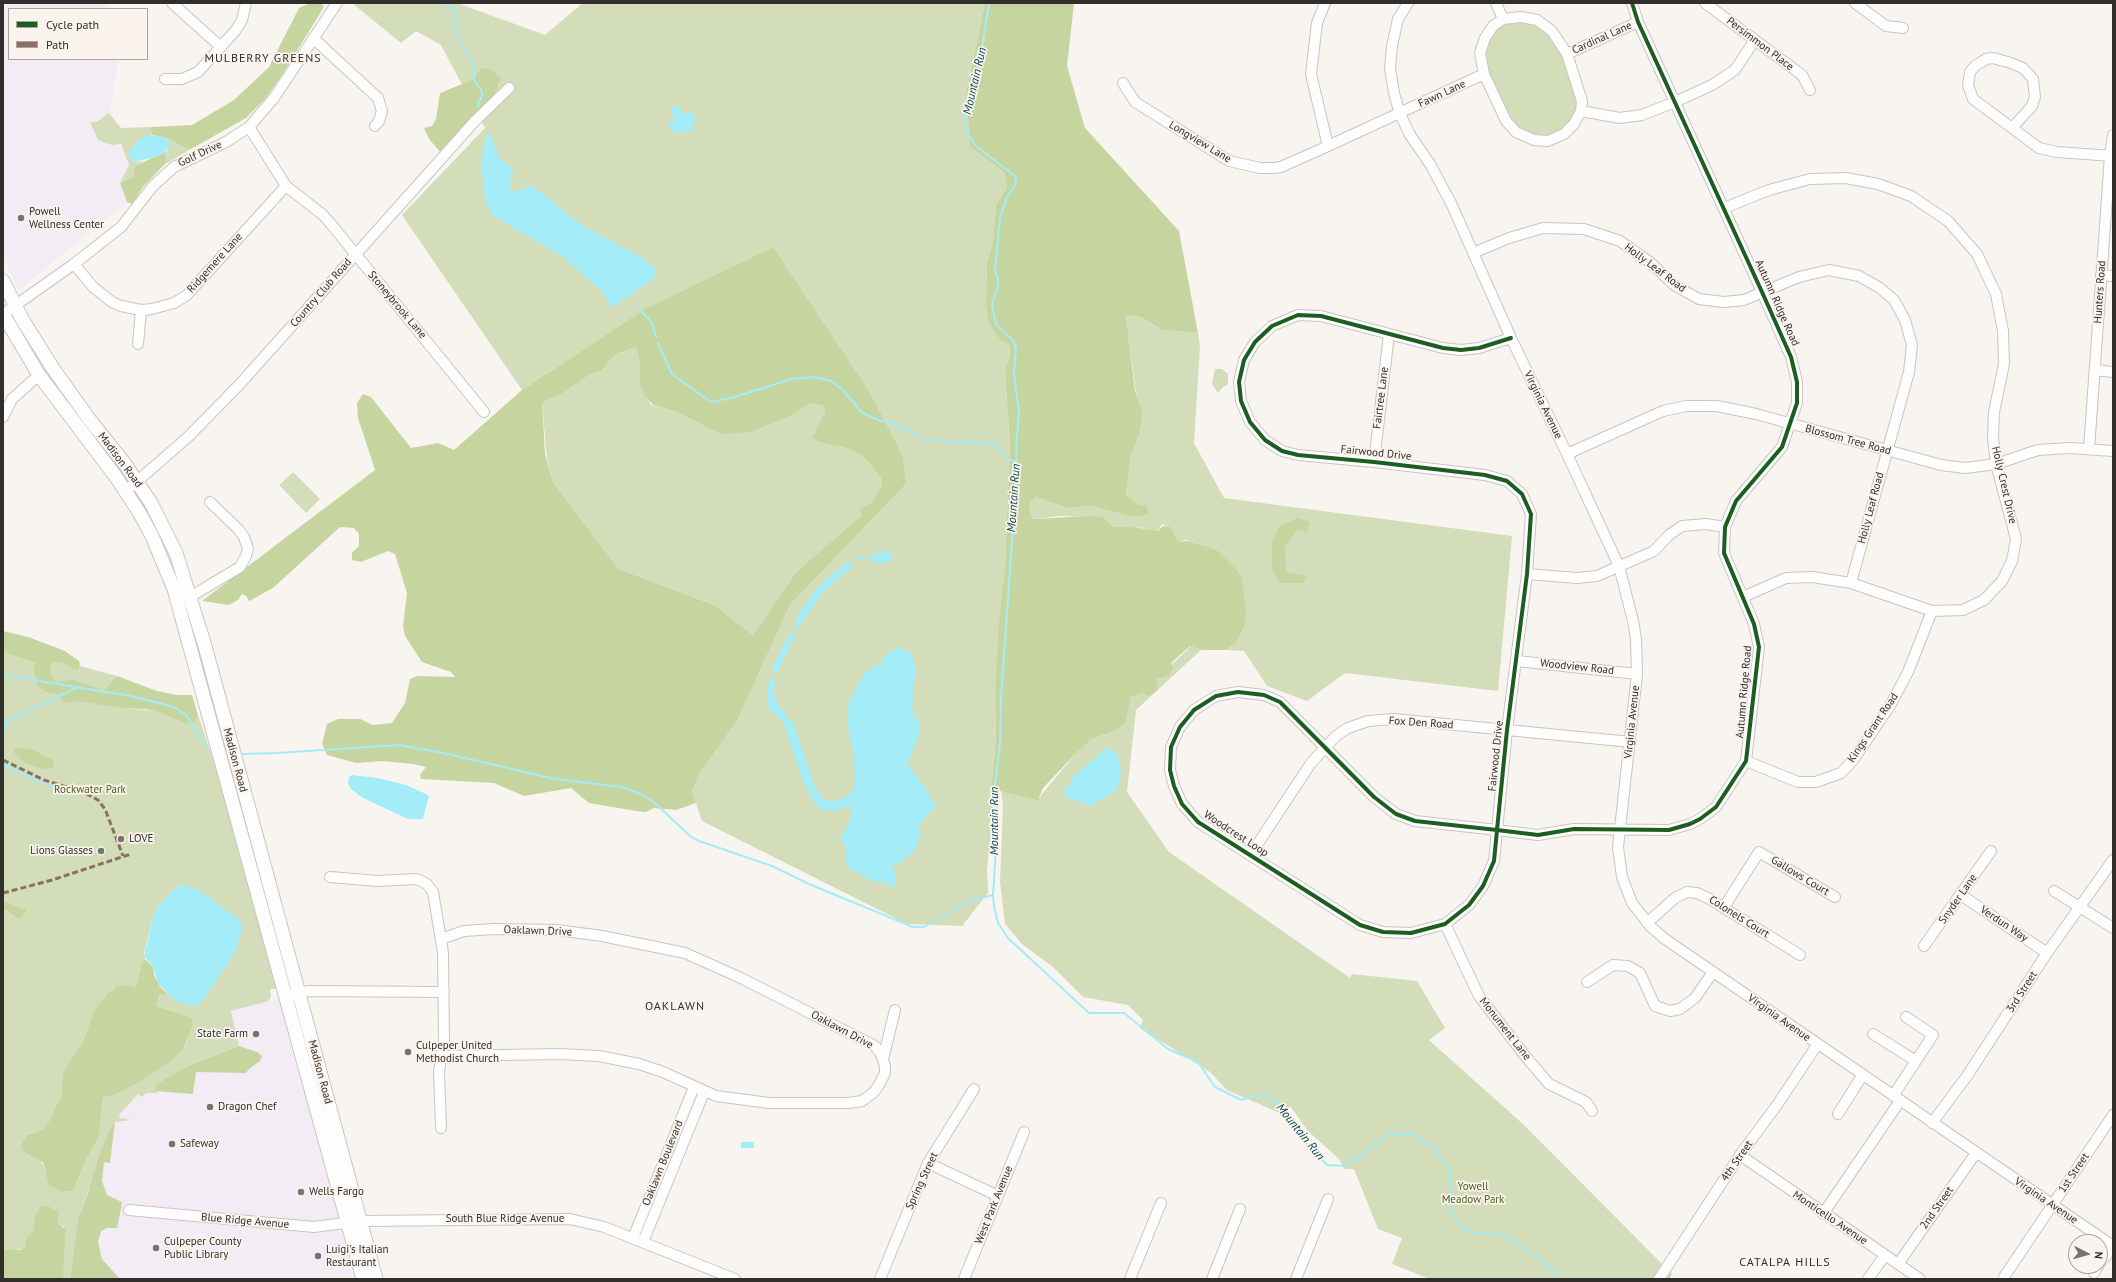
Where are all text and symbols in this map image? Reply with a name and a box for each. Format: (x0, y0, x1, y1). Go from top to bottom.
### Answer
legend (8, 8, 148, 60)
street label: Persimmon Place (1724, 15, 1796, 73)
text: Cycle path (46, 17, 99, 32)
street label: Cardinal Lane (1570, 19, 1634, 57)
text: Path (46, 37, 69, 52)
water label: Mountain Run (960, 46, 990, 116)
district label: MULBERRY GREENS (204, 52, 322, 66)
street label: Fawn Lane (1416, 77, 1468, 111)
street label: Longview Lane (1167, 118, 1233, 166)
street label: Golf Drive (176, 138, 224, 170)
place label: Powell Wellness Center (29, 205, 104, 231)
marker: Powell Wellness Center (16, 213, 26, 223)
street label: Ridgemere Lane (185, 230, 245, 296)
street label: Holly Leaf Road (1622, 241, 1688, 295)
street label: Country Club Road (288, 256, 354, 330)
street label: Autumn Ridge Road (1752, 258, 1802, 348)
street label: Hunters Road (2091, 260, 2109, 324)
street label: Stoneybrook Lane (365, 269, 429, 341)
street label: Fairtree Lane (1371, 366, 1391, 430)
street label: Virginia Avenue (1521, 369, 1565, 441)
street label: Blossom Tree Road (1804, 422, 1892, 458)
street label: Madison Road (95, 430, 145, 490)
street label: Fairwood Drive (1340, 443, 1412, 463)
street label: Holly Crest Drive (1989, 445, 2019, 525)
water label: Mountain Run (1004, 463, 1024, 533)
street label: Holly Leaf Road (1855, 471, 1887, 545)
street label: Autumn Ridge Road (1733, 645, 1755, 739)
street label: Woodview Road (1539, 657, 1615, 677)
street label: Virginia Avenue (1622, 685, 1642, 759)
street label: Kings Grant Road (1845, 691, 1901, 765)
street label: Fox Den Road (1388, 714, 1454, 732)
street label: Fairwood Drive (1486, 720, 1506, 792)
street label: Madison Road (220, 727, 250, 793)
park label: Rockwater Park (54, 783, 126, 797)
water label: Mountain Run (988, 787, 1002, 855)
street label: Woodcrest Loop (1201, 808, 1271, 860)
place label: LOVE (129, 832, 153, 846)
marker: LOVE (116, 834, 126, 844)
place label: Lions Glasses (30, 844, 93, 858)
marker: Lions Glasses (96, 846, 106, 856)
street label: Gallows Court (1769, 853, 1831, 899)
street label: Snyder Lane (1936, 872, 1980, 926)
street label: Colonels Court (1706, 893, 1772, 941)
street label: Verdun Way (1978, 903, 2030, 945)
street label: Oaklawn Drive (503, 923, 573, 939)
street label: 3rd Street (2004, 969, 2040, 1015)
street label: Virginia Avenue (1745, 992, 1813, 1044)
street label: Monument Lane (1476, 995, 1534, 1063)
district label: OAKLAWN (645, 1000, 705, 1014)
street label: Oaklawn Drive (809, 1008, 875, 1052)
place label: State Farm (197, 1027, 248, 1041)
marker: State Farm (251, 1029, 261, 1039)
street label: Madison Road (305, 1039, 335, 1105)
place label: Culpeper United Methodist Church (416, 1039, 499, 1065)
marker: Culpeper United Methodist Church (403, 1047, 413, 1057)
place label: Dragon Chef (218, 1100, 277, 1114)
water label: Mountain Run (1273, 1101, 1327, 1163)
marker: Dragon Chef (205, 1102, 215, 1112)
street label: Oaklawn Boulevard (640, 1118, 686, 1208)
place label: Safeway (180, 1137, 219, 1151)
street label: 4th Street (1718, 1138, 1756, 1184)
marker: Safeway (167, 1139, 177, 1149)
street label: Spring Street (903, 1150, 941, 1212)
street label: 1st Street (2056, 1150, 2092, 1196)
street label: West Park Avenue (972, 1164, 1016, 1246)
street label: Virginia Avenue (2012, 1175, 2080, 1227)
park label: Yowell Meadow Park (1442, 1180, 1504, 1206)
street label: 2nd Street (1918, 1184, 1956, 1232)
place label: Wells Fargo (309, 1185, 364, 1199)
marker: Wells Fargo (296, 1187, 306, 1197)
street label: Monticello Avenue (1790, 1188, 1870, 1248)
street label: Blue Ridge Avenue (200, 1211, 290, 1231)
street label: South Blue Ridge Avenue (446, 1212, 564, 1226)
north arrow (2068, 1234, 2108, 1274)
place label: Culpeper County Public Library (164, 1235, 242, 1261)
marker: Culpeper County Public Library (151, 1243, 161, 1253)
place label: Luigi's Italian Restaurant (326, 1243, 389, 1269)
marker: Luigi's Italian Restaurant (313, 1251, 323, 1261)
text: N (2092, 1251, 2106, 1259)
district label: CATALPA HILLS (1739, 1256, 1831, 1270)

